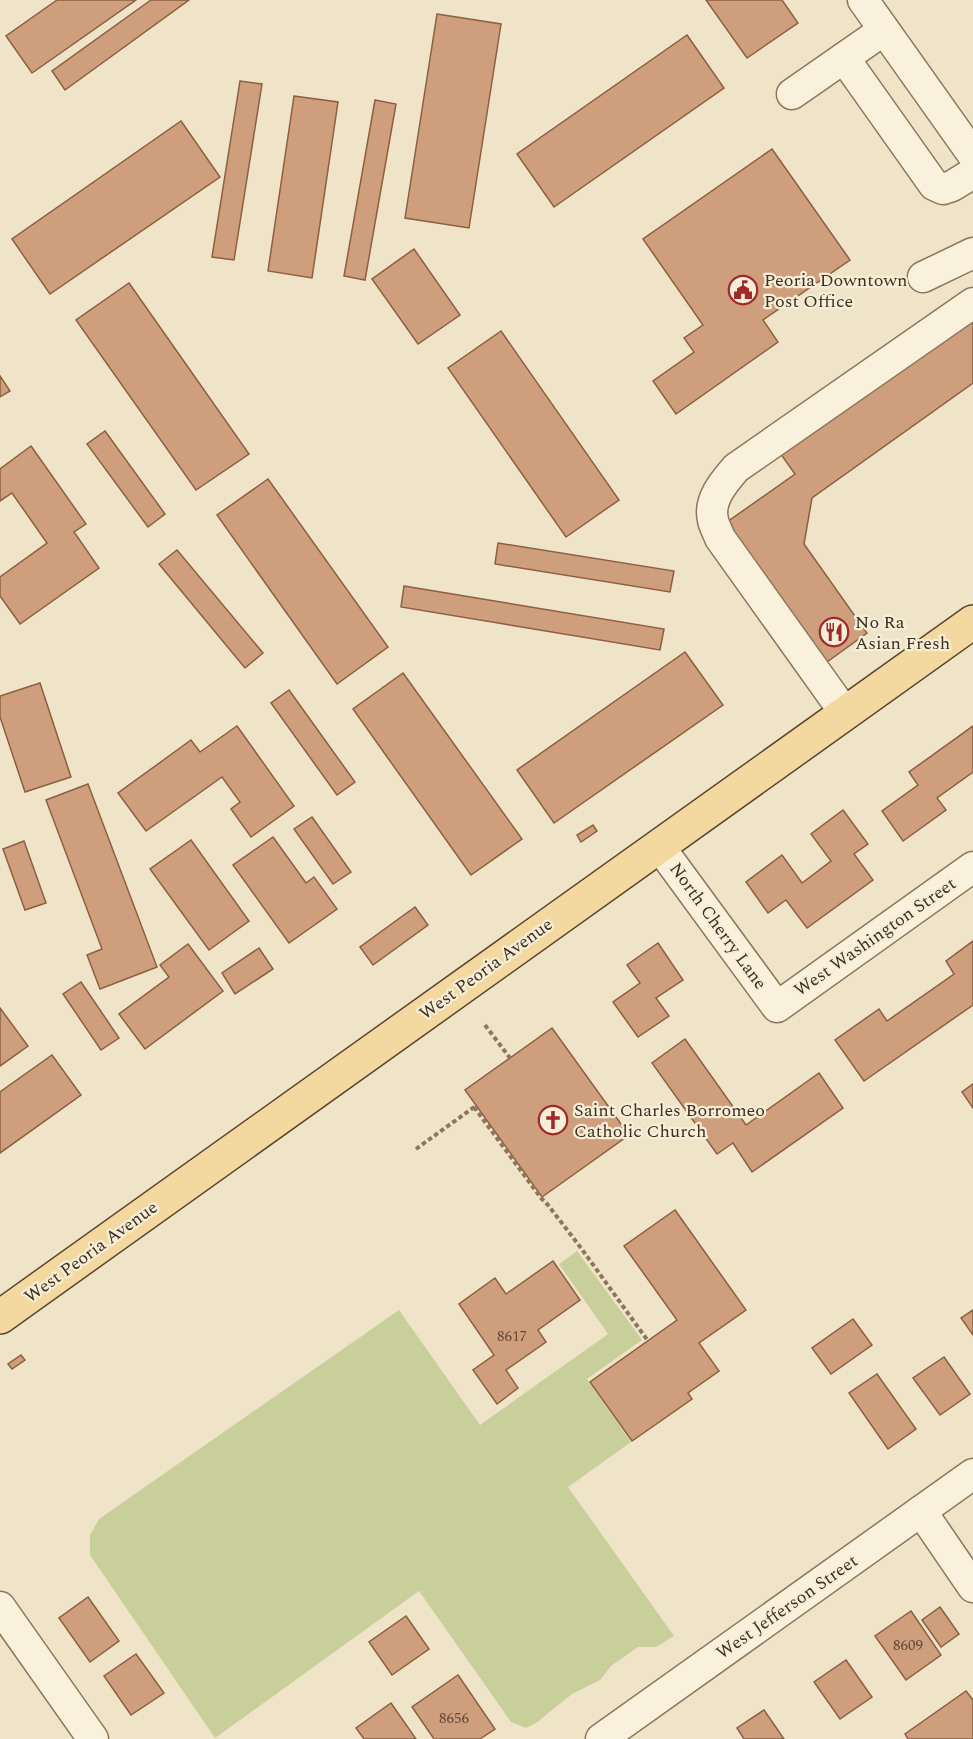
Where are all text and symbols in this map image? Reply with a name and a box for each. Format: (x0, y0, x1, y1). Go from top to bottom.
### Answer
place label: Peoria Downtown Post Office (764, 267, 907, 315)
public building icon: Peoria Downtown Post Office (727, 274, 759, 306)
place label: No Ra Asian Fresh (855, 609, 950, 657)
restaurant icon: No Ra Asian Fresh (818, 616, 850, 648)
street label: North Cherry Lane (663, 857, 773, 995)
street label: West Washington Street (788, 871, 962, 1003)
street label: West Peoria Avenue (414, 911, 558, 1027)
place label: Saint Charles Borromeo Catholic Church (574, 1097, 765, 1145)
church icon: Saint Charles Borromeo Catholic Church (537, 1104, 569, 1136)
street label: West Peoria Avenue (19, 1194, 163, 1310)
house number: 8617 (497, 1325, 527, 1348)
street label: West Jefferson Street (711, 1548, 863, 1666)
house number: 8609 (893, 1634, 923, 1657)
house number: 8656 (439, 1707, 469, 1730)

